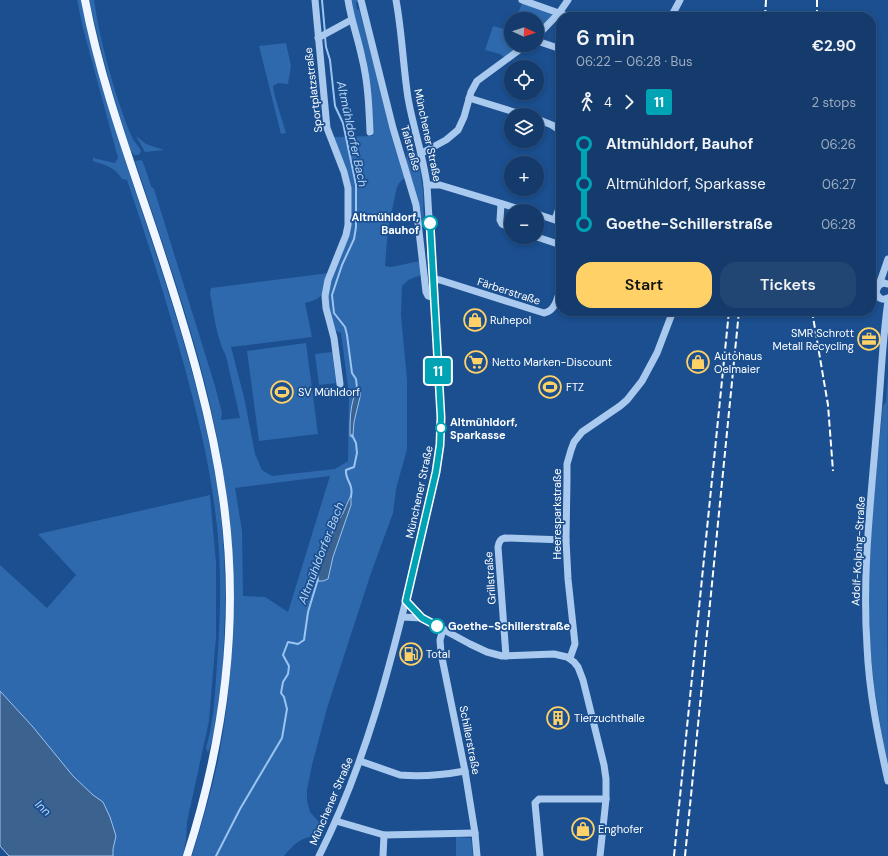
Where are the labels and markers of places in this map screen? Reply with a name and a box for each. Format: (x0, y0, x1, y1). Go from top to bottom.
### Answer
place label: Altmühldorf, Bauhof (351, 210, 419, 237)
marker: Altmühldorf, Bauhof (422, 215, 438, 231)
shop icon: Ruhepol (462, 307, 488, 333)
place label: Ruhepol (490, 313, 531, 327)
place label: SMR Schrott Metall Recycling (772, 326, 854, 353)
office icon: SMR Schrott Metall Recycling (856, 326, 882, 352)
supermarket icon: Netto Marken-Discount (463, 349, 489, 375)
shop icon: Autohaus Oelmaier (685, 349, 711, 375)
place label: Autohaus Oelmaier (714, 349, 762, 376)
place label: Netto Marken-Discount (492, 355, 612, 369)
sports icon: FTZ (537, 374, 563, 400)
sports icon: SV Mühldorf (269, 379, 295, 405)
place label: FTZ (566, 380, 584, 394)
place label: SV Mühldorf (298, 385, 360, 399)
place label: Altmühldorf, Sparkasse (450, 415, 518, 442)
marker: Altmühldorf, Sparkasse (435, 422, 447, 434)
marker: Goethe-Schillerstraße (429, 618, 445, 634)
place label: Goethe-Schillerstraße (448, 619, 571, 633)
fuel station icon: Total (398, 641, 424, 667)
place label: Total (426, 647, 450, 661)
building icon: Tierzuchthalle (545, 705, 571, 731)
place label: Tierzuchthalle (574, 711, 645, 725)
shop icon: Enghofer (570, 816, 596, 842)
place label: Enghofer (598, 822, 643, 836)

